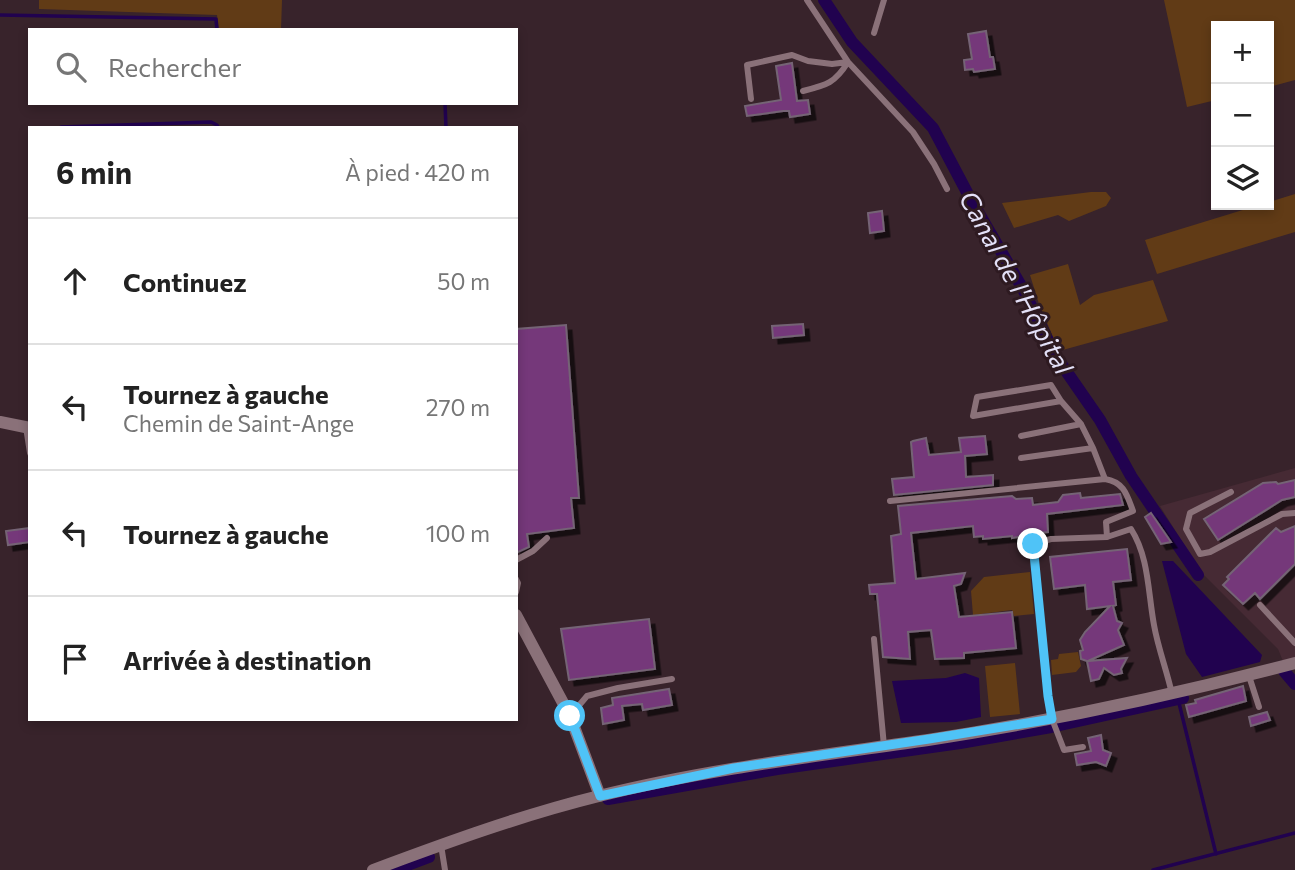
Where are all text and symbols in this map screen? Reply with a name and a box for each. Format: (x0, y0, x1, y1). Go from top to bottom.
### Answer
map controls (1211, 21, 1274, 210)
button: + (1211, 21, 1274, 84)
search box (28, 28, 518, 105)
icon: search (52, 48, 90, 86)
text: Rechercher (108, 51, 242, 82)
button: − (1211, 84, 1274, 147)
button: layers (1211, 147, 1274, 210)
text: 6 min (56, 153, 132, 190)
text: À pied · 420 m (345, 158, 490, 186)
water label: Canal de l'Hôpital (954, 185, 1081, 380)
icon: ahead (56, 262, 94, 300)
text: Continuez (123, 266, 247, 297)
text: 50 m (437, 267, 490, 295)
text: Tournez à gauche (123, 378, 329, 409)
icon: left (56, 388, 94, 426)
text: 270 m (426, 393, 490, 421)
text: Chemin de Saint-Ange (123, 409, 354, 437)
icon: left (56, 514, 94, 552)
text: Tournez à gauche (123, 518, 329, 549)
text: 100 m (426, 519, 490, 547)
route end (1017, 528, 1048, 559)
icon: arrive (56, 640, 94, 678)
text: Arrivée à destination (123, 644, 371, 675)
route start (554, 700, 585, 731)

